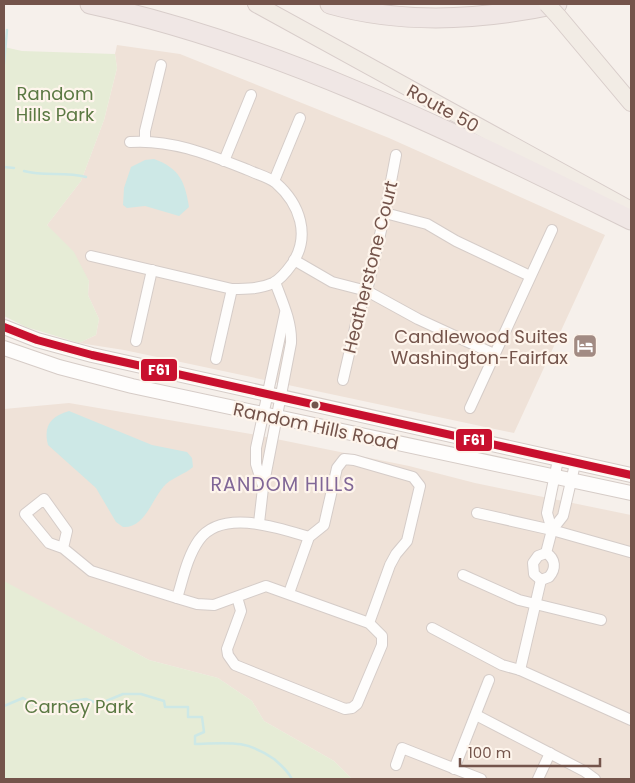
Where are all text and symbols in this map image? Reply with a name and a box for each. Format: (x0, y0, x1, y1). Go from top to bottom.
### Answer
street label: Route 50 (402, 78, 484, 138)
park label: Random Hills Park (16, 81, 95, 127)
street label: Heatherstone Court (336, 178, 404, 356)
place label: Candlewood Suites Washington-Fairfax (391, 324, 568, 370)
hotel icon: Candlewood Suites Washington-Fairfax (572, 333, 598, 359)
line badge: F61 (140, 358, 178, 382)
text: F61 (148, 360, 170, 380)
street label: Random Hills Road (231, 396, 401, 456)
unlabelled marker (310, 400, 320, 410)
line badge: F61 (455, 428, 493, 452)
text: F61 (463, 430, 485, 450)
district label: RANDOM HILLS (211, 471, 355, 498)
park label: Carney Park (25, 694, 134, 719)
scale bar (460, 736, 600, 768)
text: 100 m (468, 742, 511, 763)

